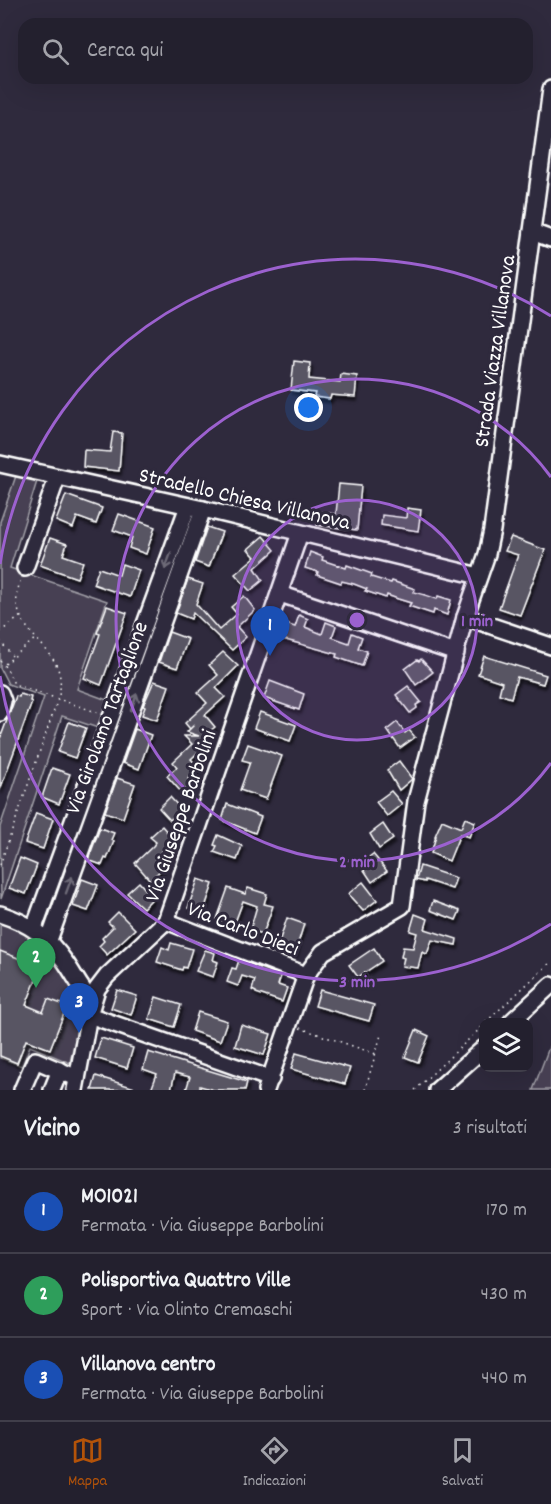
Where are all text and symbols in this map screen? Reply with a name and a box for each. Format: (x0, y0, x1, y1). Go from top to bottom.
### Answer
search box (18, 18, 533, 84)
icon: search (39, 35, 72, 68)
text: Cerca qui (87, 36, 163, 67)
street label: Strada Viazza Villanova (468, 253, 525, 450)
your location (294, 393, 323, 422)
street label: Stradello Chiesa Villanova (136, 461, 353, 540)
one-way arrow (162, 551, 173, 570)
pin: 1 (250, 606, 290, 656)
centre of rings (347, 610, 367, 630)
text: 1 min (461, 610, 493, 635)
street label: Via Girolamo Tartaglione (59, 618, 158, 819)
one-way arrow (130, 693, 141, 712)
street label: Via Giuseppe Barbolini (138, 726, 226, 906)
text: 2 min (339, 851, 375, 876)
one-way arrow (64, 877, 75, 895)
street label: Via Carlo Dieci (182, 895, 303, 966)
pin: 2 (16, 938, 56, 988)
text: 3 min (339, 971, 375, 996)
pin: 3 (60, 984, 98, 1033)
map controls (479, 1018, 533, 1072)
button: layers (479, 1018, 533, 1072)
text: Vicino (24, 1111, 80, 1148)
text: 3 risultati (453, 1115, 527, 1143)
text: MO1021 (81, 1182, 138, 1213)
text: 1 (41, 1197, 46, 1225)
text: 170 m (486, 1197, 527, 1225)
text: Fermata · Via Giuseppe Barbolini (81, 1213, 324, 1241)
text: Polisportiva Quattro Ville (81, 1266, 291, 1297)
text: 2 (39, 1281, 48, 1309)
text: 430 m (481, 1281, 527, 1309)
text: Sport · Via Olinto Cremaschi (81, 1297, 292, 1325)
text: Villanova centro (81, 1350, 216, 1381)
text: 3 (39, 1365, 48, 1393)
text: 440 m (481, 1365, 527, 1393)
text: Fermata · Via Giuseppe Barbolini (81, 1381, 324, 1409)
tab: Mappa (68, 1434, 107, 1493)
tab: Indicazioni (243, 1434, 306, 1493)
tab: Salvati (442, 1434, 483, 1493)

